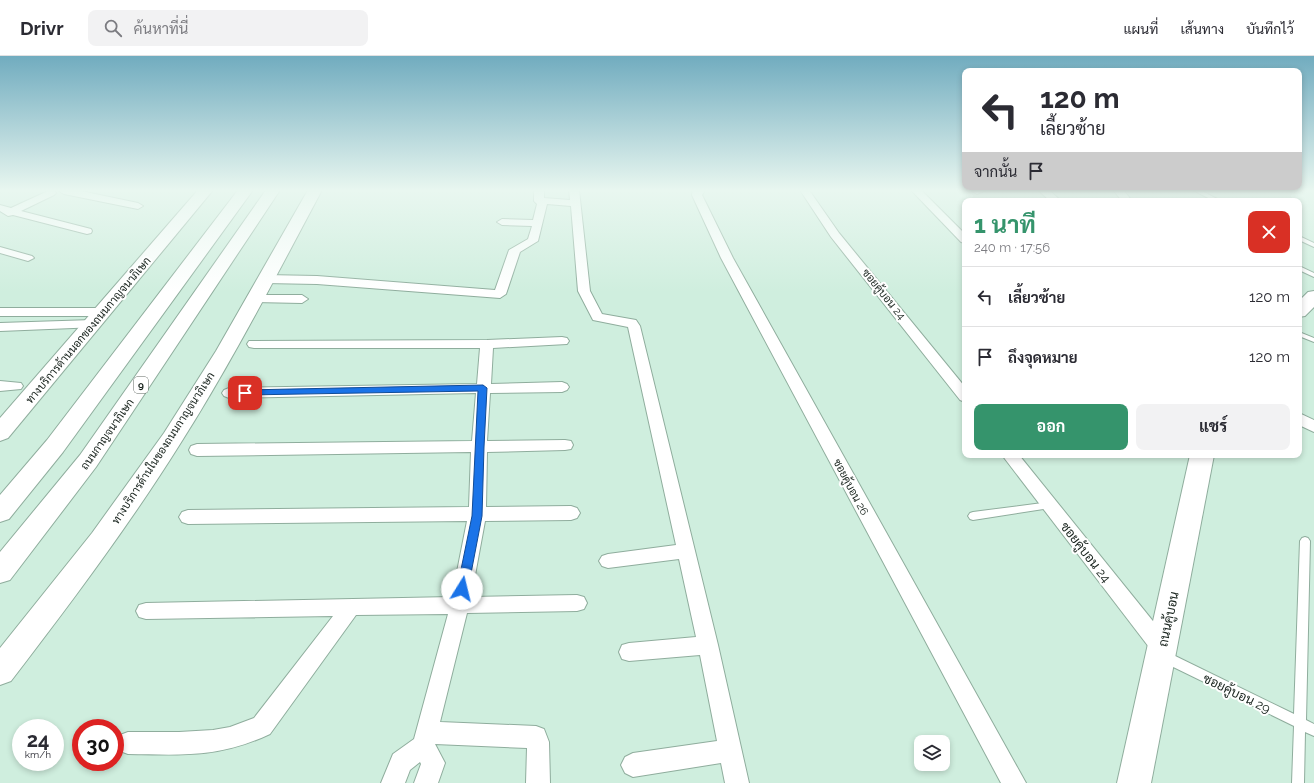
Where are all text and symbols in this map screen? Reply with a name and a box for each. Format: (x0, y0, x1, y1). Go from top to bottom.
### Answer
search box (88, 10, 368, 46)
text: Drivr (20, 17, 64, 39)
icon: search (102, 17, 124, 39)
text: ค้นหาที่นี่ (134, 20, 188, 38)
text: แผนที่ (1123, 21, 1158, 37)
text: เส้นทาง (1180, 21, 1224, 37)
text: บันทึกไว้ (1246, 21, 1294, 37)
text: 120 m (1040, 82, 1120, 115)
icon: left (974, 84, 1026, 136)
text: เลี้ยวซ้าย (1040, 118, 1106, 139)
icon: arrive (1025, 160, 1047, 182)
text: จากนั้น (974, 163, 1017, 181)
text: 1 นาที (974, 210, 1036, 239)
button: close (1248, 211, 1290, 253)
text: 240 m · 17:56 (974, 240, 1050, 255)
street label: ทางบริการด้านนอกของถนนกาญจนาภิเษก (22, 254, 154, 406)
street label: ซอยคู้บอน 24 (859, 266, 909, 323)
icon: left (974, 286, 996, 308)
text: 120 m (1249, 288, 1290, 306)
text: เลี้ยวซ้าย (1008, 289, 1065, 307)
icon: arrive (974, 346, 996, 368)
text: 120 m (1249, 348, 1290, 366)
text: ถึงจุดหมาย (1008, 349, 1078, 367)
street label: ทางบริการด้านในของถนนกาญจนาภิเษก (108, 369, 218, 527)
pin (228, 376, 262, 410)
road number: 9 (134, 377, 148, 393)
icon: arrive (234, 382, 256, 404)
street label: ถนนกาญจนาภิเษก (78, 396, 137, 472)
button: ออก (974, 404, 1128, 450)
button: แชร์ (1136, 404, 1290, 450)
street label: ซอยคู้บอน 26 (829, 456, 872, 518)
street label: ซอยคู้บอน 24 (1056, 518, 1115, 587)
position arrow (441, 568, 483, 610)
street label: ถนนคู้บอน (1153, 590, 1184, 649)
street label: ซอยคู้บอน 29 (1200, 669, 1274, 718)
speed limit sign: 30 (72, 719, 124, 771)
text: 24 (27, 728, 49, 752)
map controls (914, 735, 950, 771)
button: layers (914, 735, 950, 771)
text: km/h (25, 749, 51, 760)

